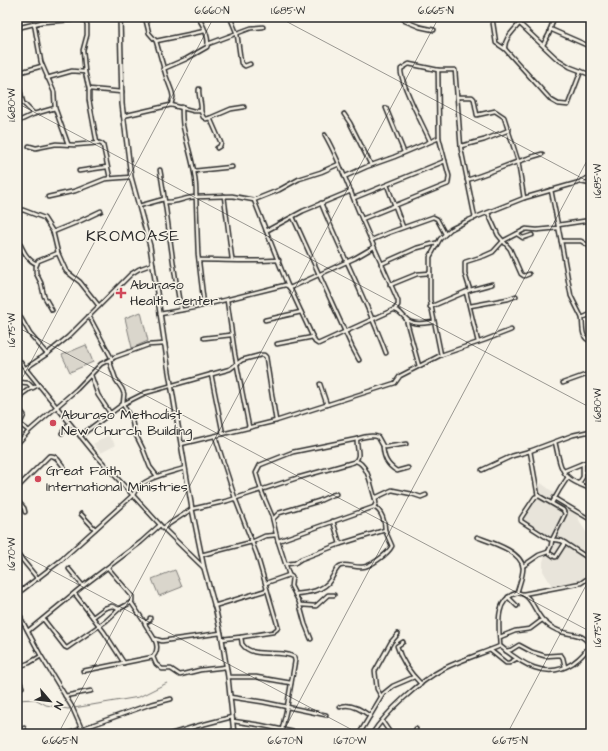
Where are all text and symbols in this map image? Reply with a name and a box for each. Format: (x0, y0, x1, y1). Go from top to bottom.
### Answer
text: 6.660°N (195, 4, 230, 18)
text: 1.685°W (271, 4, 306, 18)
text: 6.665°N (418, 4, 454, 18)
text: 1.680°W (5, 88, 19, 122)
text: 1.685°W (591, 163, 605, 198)
district label: KROMOASE (86, 225, 180, 247)
place label: Aburaso Health center (130, 275, 218, 311)
marker: Aburaso Health center (115, 287, 127, 299)
text: 1.675°W (5, 313, 19, 347)
text: 1.680°W (591, 388, 605, 422)
place label: Aburaso Methodist New Church Building (61, 405, 192, 441)
marker: Aburaso Methodist New Church Building (48, 418, 58, 428)
place label: Great Faith International Ministries (46, 461, 188, 497)
marker: Great Faith International Ministries (33, 474, 43, 484)
text: 1.670°W (5, 537, 19, 571)
text: 1.675°W (591, 613, 605, 647)
north arrow (30, 681, 70, 721)
text: N (50, 699, 67, 712)
text: 6.665°N (42, 734, 78, 748)
text: 6.670°N (268, 734, 302, 748)
text: 1.670°W (333, 734, 367, 748)
text: 6.675°N (492, 734, 528, 748)

